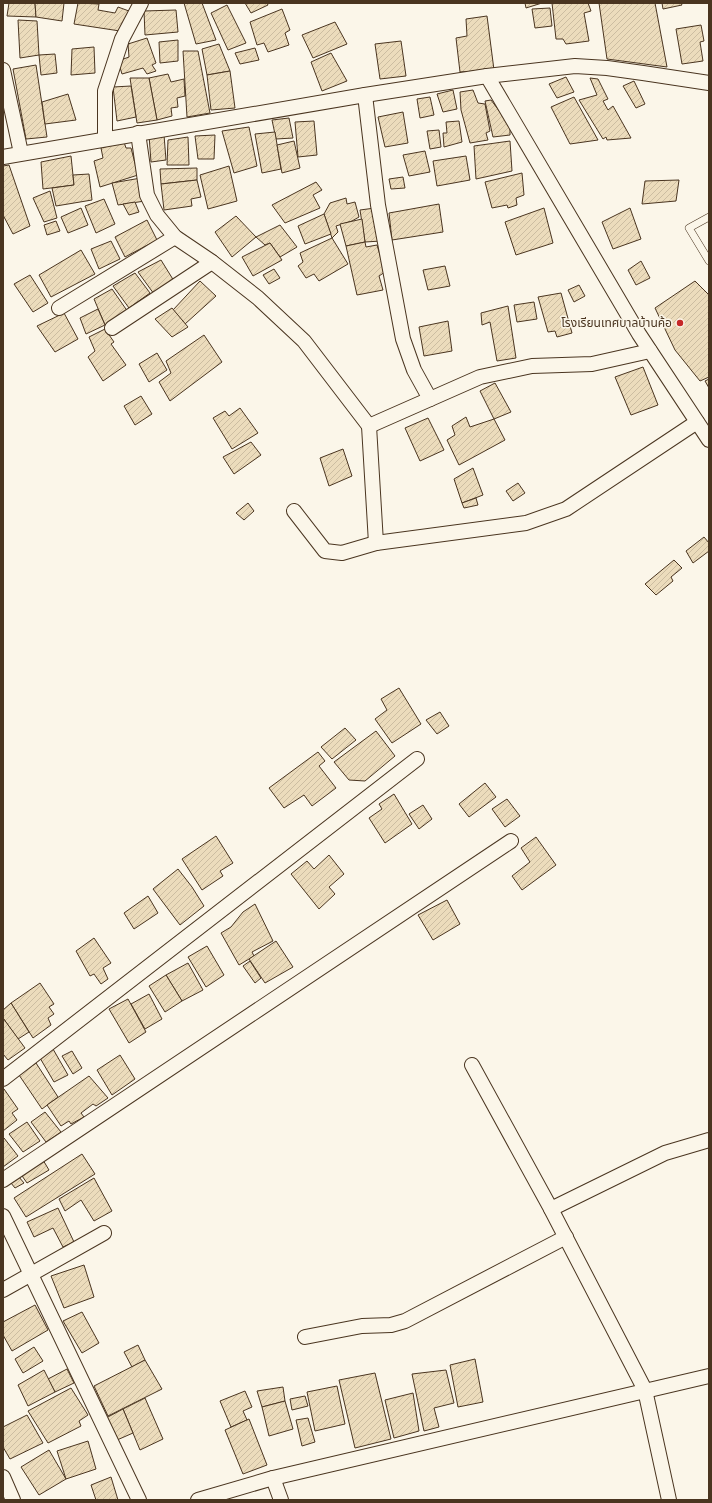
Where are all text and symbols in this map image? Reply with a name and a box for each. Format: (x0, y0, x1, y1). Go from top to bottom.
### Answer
place label: โรงเรียนเทศบาลบ้านค้อ (561, 316, 672, 330)
marker: โรงเรียนเทศบาลบ้านค้อ (675, 318, 685, 328)

